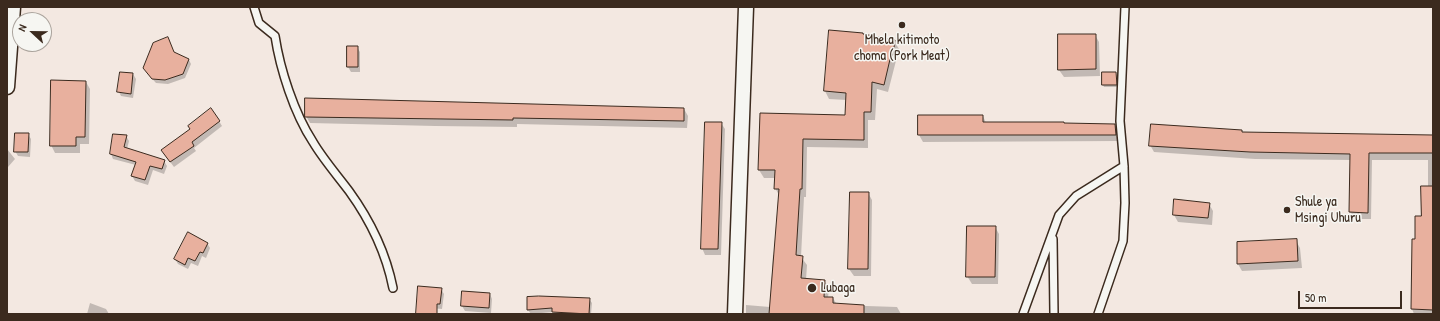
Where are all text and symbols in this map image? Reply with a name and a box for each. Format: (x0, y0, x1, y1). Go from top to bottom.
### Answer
north arrow (12, 12, 52, 52)
marker: Mhela kitimoto choma (Pork Meat) (897, 20, 907, 30)
text: N (14, 23, 29, 33)
place label: Mhela kitimoto choma (Pork Meat) (854, 32, 950, 64)
place label: Shule ya Msingi Uhuru (1295, 194, 1361, 226)
marker: Shule ya Msingi Uhuru (1282, 205, 1292, 215)
place label: Lubaga (821, 280, 855, 296)
marker: Lubaga (806, 282, 818, 294)
scale bar (1300, 283, 1404, 309)
text: 50 m (1305, 289, 1326, 306)

